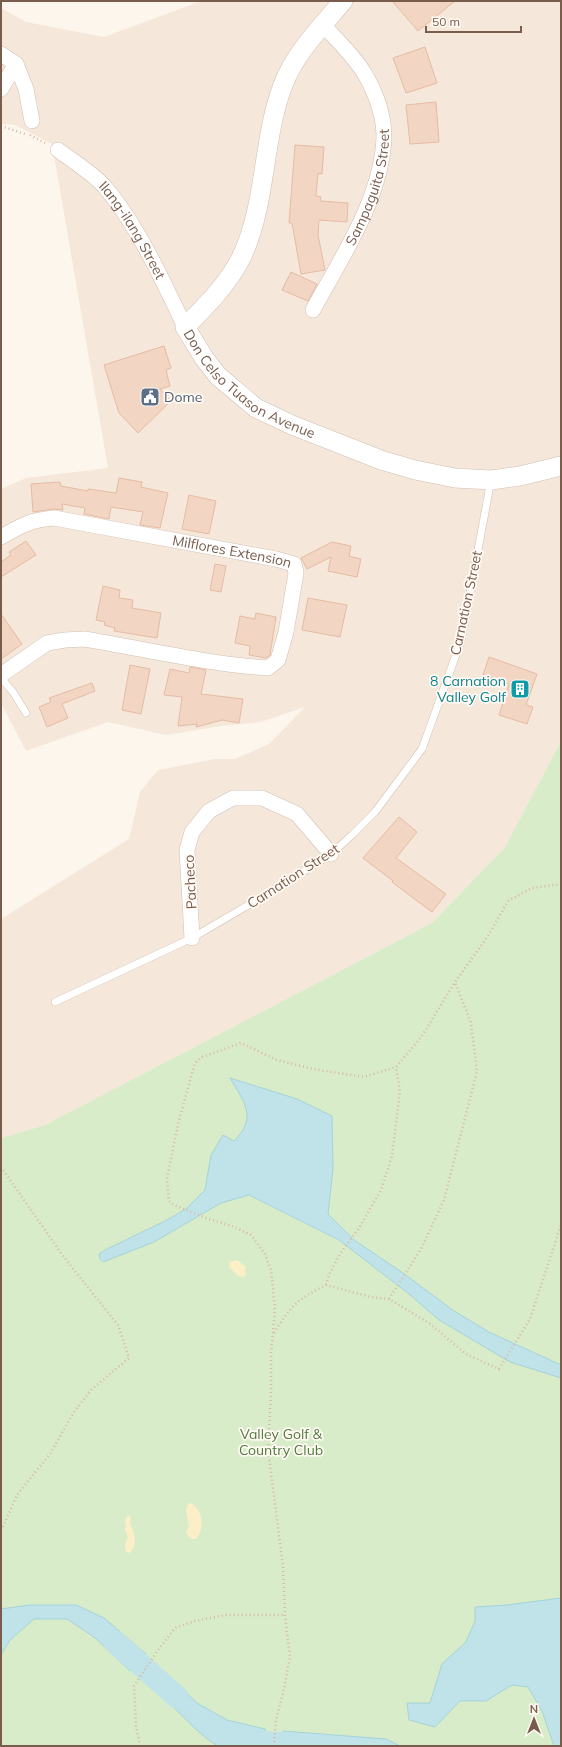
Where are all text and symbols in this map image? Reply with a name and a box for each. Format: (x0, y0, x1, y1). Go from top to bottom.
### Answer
scale bar (426, 8, 521, 34)
text: 50 m (432, 14, 460, 29)
street label: Sampaguita Street (341, 128, 393, 249)
street label: Ilang-ilang Street (95, 177, 169, 282)
street label: Don Celso Tuason Avenue (179, 326, 318, 442)
public building icon: Dome (139, 386, 161, 408)
place label: Dome (164, 388, 202, 406)
street label: Milflores Extension (171, 531, 294, 572)
street label: Carnation Street (446, 549, 486, 657)
place label: 8 Carnation Valley Golf (430, 672, 506, 706)
building icon: 8 Carnation Valley Golf (509, 678, 531, 700)
street label: Carnation Street (244, 839, 343, 912)
street label: Pacheco (180, 854, 200, 910)
park label: Valley Golf & Country Club (239, 1425, 323, 1459)
north arrow (514, 1699, 554, 1739)
text: N (530, 1702, 538, 1716)

